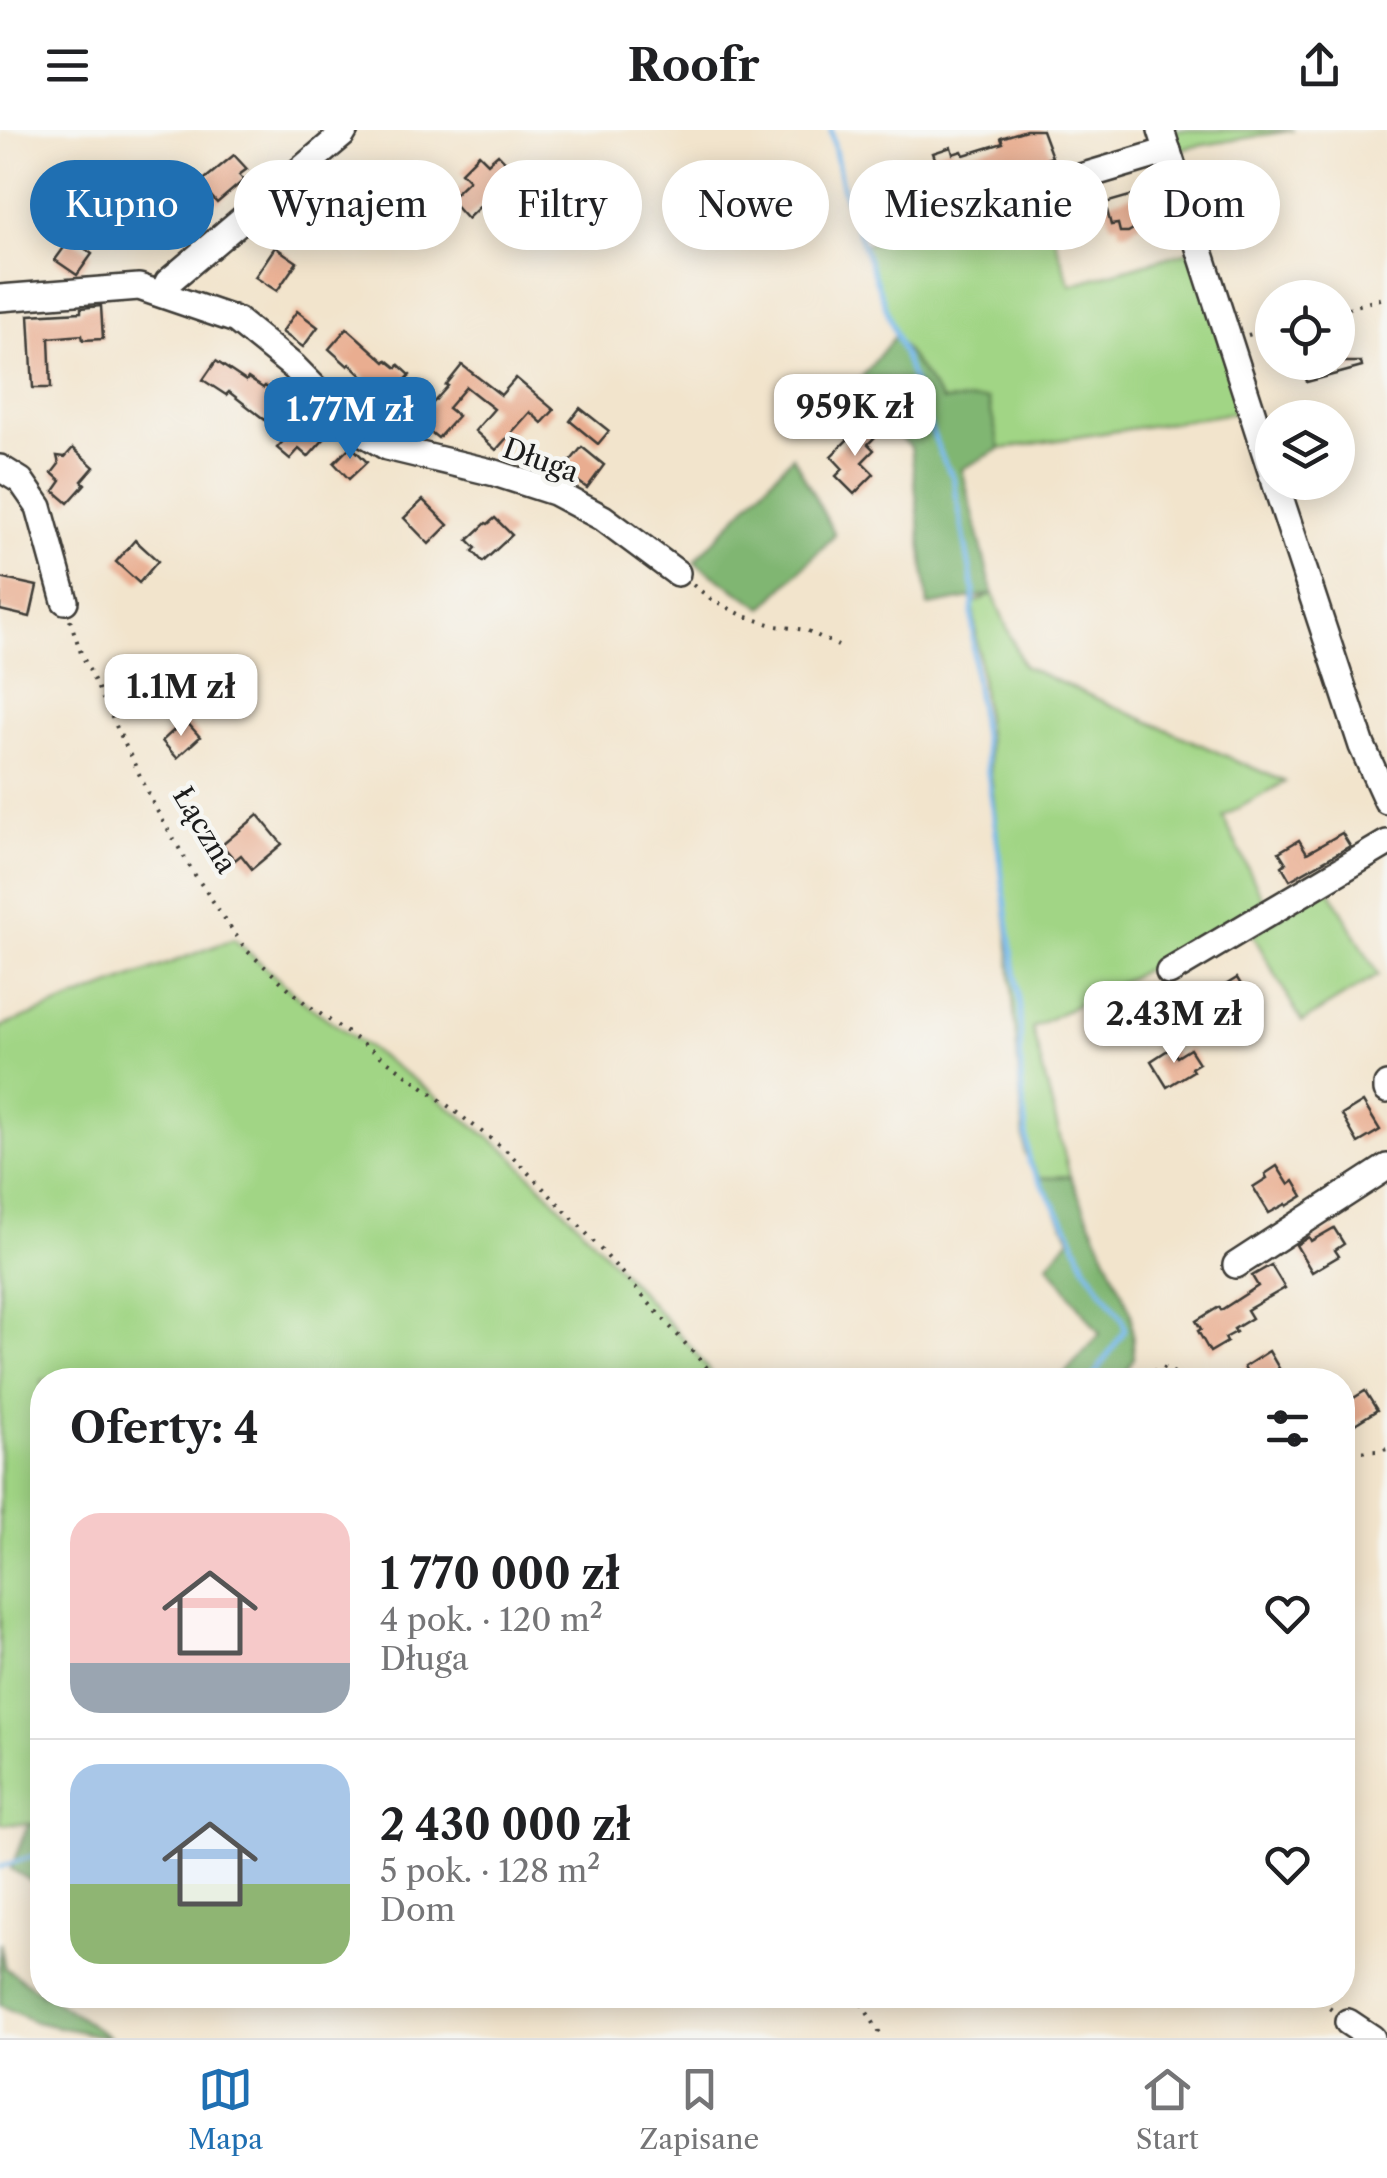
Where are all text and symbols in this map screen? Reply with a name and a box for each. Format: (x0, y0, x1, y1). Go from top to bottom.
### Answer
text: Roofr (627, 37, 760, 93)
icon: menu (40, 38, 95, 93)
icon: share (1292, 38, 1347, 93)
chip: Kupno (30, 160, 214, 250)
chip: Wynajem (234, 160, 462, 250)
chip: Filtry (482, 160, 642, 250)
chip: Nowe (662, 160, 829, 250)
chip: Mieszkanie (849, 160, 1108, 250)
chip: Dom (1128, 160, 1280, 250)
map controls (1255, 280, 1355, 500)
button: locate (1255, 280, 1355, 380)
pin: 959K zł (763, 374, 947, 459)
pin: 1.77M zł (247, 377, 453, 462)
text: 959K zł (796, 387, 914, 426)
text: 1.77M zł (286, 390, 414, 429)
button: layers (1255, 400, 1355, 500)
street label: Długa (499, 431, 583, 489)
pin: 1.1M zł (89, 654, 273, 739)
text: 1.1M zł (126, 667, 236, 706)
street label: Łączna (166, 781, 244, 879)
pin: 2.43M zł (1071, 981, 1277, 1066)
text: 2.43M zł (1106, 994, 1242, 1033)
icon: filters (1260, 1401, 1315, 1456)
text: Oferty: 4 (70, 1402, 259, 1454)
text: 1 770 000 zł (380, 1548, 620, 1600)
icon: home (150, 1553, 270, 1673)
icon: heart (1260, 1586, 1315, 1641)
text: 4 pok. · 120 m² (380, 1600, 603, 1639)
text: Długa (380, 1639, 469, 1678)
text: 2 430 000 zł (380, 1799, 631, 1851)
icon: home (150, 1804, 270, 1924)
icon: heart (1260, 1837, 1315, 1892)
text: 5 pok. · 128 m² (380, 1851, 600, 1890)
text: Dom (380, 1890, 455, 1929)
tab: Mapa (188, 2062, 263, 2156)
tab: Zapisane (640, 2062, 759, 2156)
tab: Start (1136, 2062, 1199, 2156)

